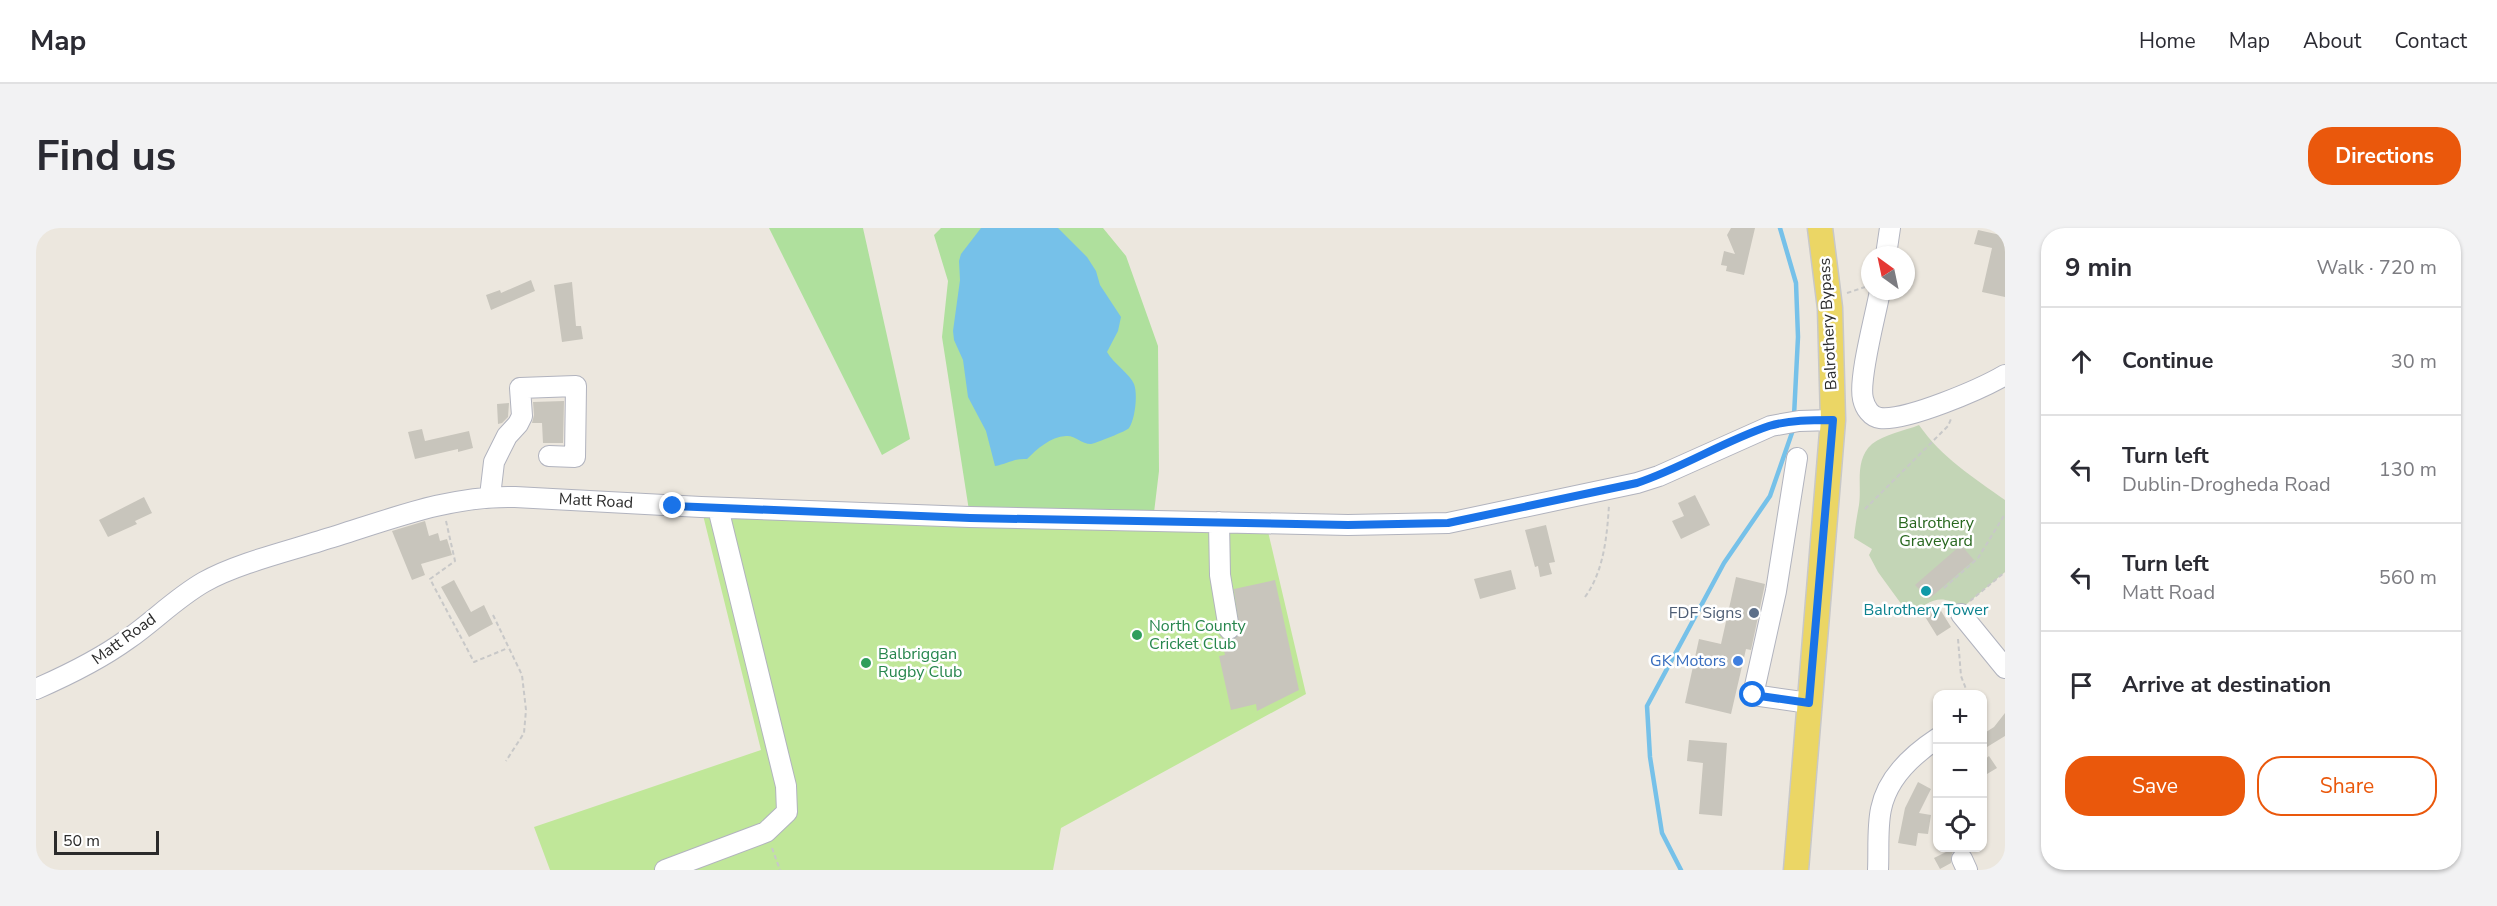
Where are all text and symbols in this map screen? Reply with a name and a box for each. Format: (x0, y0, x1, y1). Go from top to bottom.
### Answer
text: Map (30, 22, 86, 60)
text: Home (2139, 27, 2196, 55)
text: Map (2229, 27, 2270, 55)
text: About (2303, 27, 2361, 55)
text: Contact (2394, 27, 2467, 55)
button: Directions (2308, 127, 2461, 185)
text: Find us (36, 128, 176, 185)
north arrow (1861, 246, 1915, 300)
text: 9 min (2065, 250, 2132, 285)
text: Walk · 720 m (2317, 254, 2437, 281)
street label: Balrothery Bypass (1814, 257, 1842, 391)
icon: ahead (2065, 345, 2098, 378)
text: Continue (2122, 346, 2213, 376)
text: 30 m (2391, 348, 2437, 375)
text: Turn left (2122, 441, 2209, 471)
icon: left (2065, 453, 2098, 486)
text: 130 m (2379, 456, 2437, 483)
text: Dublin-Drogheda Road (2122, 471, 2331, 498)
street label: Matt Road (558, 488, 634, 514)
route end (659, 492, 685, 518)
park label: Balrothery Graveyard (1898, 512, 1975, 552)
text: Turn left (2122, 549, 2209, 579)
icon: left (2065, 561, 2098, 594)
text: 560 m (2379, 564, 2437, 591)
text: Matt Road (2122, 579, 2215, 606)
marker: Balrothery Tower (1919, 584, 1933, 598)
place label: Balrothery Tower (1864, 599, 1989, 621)
place label: FDF Signs (1669, 602, 1742, 624)
marker: FDF Signs (1747, 606, 1761, 620)
street label: Matt Road (87, 608, 161, 670)
place label: North County Cricket Club (1149, 615, 1247, 655)
marker: North County Cricket Club (1130, 628, 1144, 642)
place label: Balbriggan Rugby Club (878, 643, 962, 683)
place label: GK Motors (1650, 650, 1726, 672)
marker: GK Motors (1731, 654, 1745, 668)
marker: Balbriggan Rugby Club (859, 656, 873, 670)
icon: arrive (2065, 669, 2098, 702)
text: Arrive at destination (2122, 670, 2331, 700)
route start (1739, 681, 1765, 707)
map controls (1933, 690, 1987, 852)
button: + (1933, 690, 1987, 744)
button: − (1933, 744, 1987, 798)
button: Save (2065, 756, 2245, 816)
button: Share (2257, 756, 2437, 816)
button: locate (1933, 798, 1987, 852)
scale bar (54, 828, 159, 856)
text: 50 m (63, 830, 100, 852)

